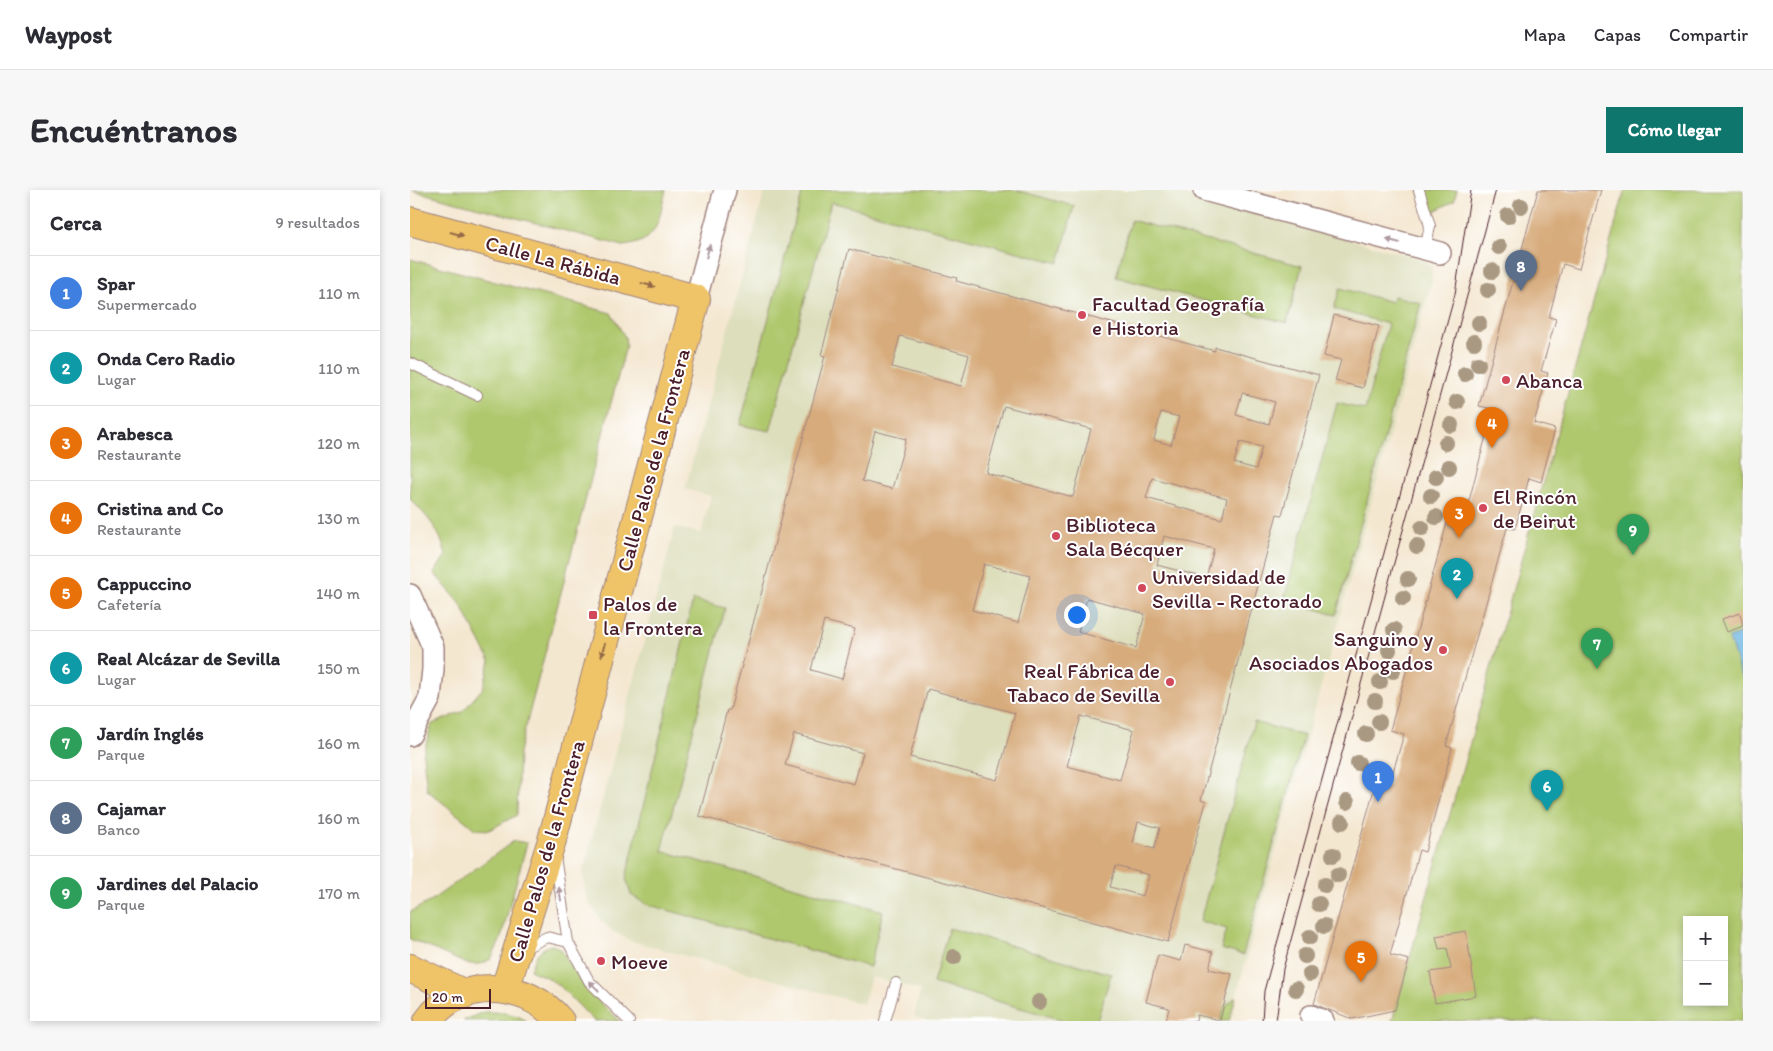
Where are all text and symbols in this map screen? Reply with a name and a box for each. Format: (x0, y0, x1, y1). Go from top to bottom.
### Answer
text: Waypost (25, 20, 112, 49)
text: Mapa (1524, 24, 1566, 46)
text: Capas (1594, 24, 1641, 46)
text: Compartir (1669, 24, 1748, 46)
button: Cómo llegar (1606, 107, 1743, 153)
text: Encuéntranos (30, 109, 238, 151)
text: Cerca (50, 210, 102, 235)
text: 9 resultados (275, 213, 360, 232)
one-way arrow (450, 230, 465, 238)
street label: Calle La Rábida (483, 230, 623, 290)
one-way arrow (1385, 236, 1400, 244)
one-way arrow (704, 244, 712, 259)
pin: 8 (1505, 250, 1537, 291)
text: Spar (97, 272, 135, 295)
one-way arrow (640, 282, 655, 290)
text: 1 (62, 284, 70, 303)
text: 110 m (318, 284, 360, 303)
place label: Facultad Geografía e Historia (1092, 291, 1265, 340)
text: Supermercado (97, 295, 197, 314)
marker: Facultad Geografía e Historia (1076, 309, 1088, 321)
street label: Calle Palos de la Frontera (611, 346, 695, 574)
text: Onda Cero Radio (97, 347, 235, 370)
text: 2 (62, 359, 70, 378)
text: 110 m (318, 359, 360, 378)
place label: Abanca (1516, 368, 1583, 393)
text: Lugar (97, 370, 136, 389)
marker: Abanca (1500, 374, 1512, 386)
pin: 4 (1476, 407, 1508, 448)
text: Arabesca (97, 422, 173, 445)
text: 3 (62, 434, 70, 453)
text: 120 m (317, 434, 360, 453)
text: Restaurante (97, 445, 181, 464)
place label: El Rincón de Beirut (1493, 484, 1577, 533)
text: Cristina and Co (97, 497, 223, 520)
pin: 3 (1443, 497, 1475, 538)
marker: El Rincón de Beirut (1477, 502, 1489, 514)
text: 4 (61, 509, 71, 528)
text: 130 m (317, 509, 360, 528)
place label: Biblioteca Sala Bécquer (1066, 512, 1184, 561)
pin: 9 (1617, 514, 1649, 555)
text: Restaurante (97, 520, 181, 539)
marker: Biblioteca Sala Bécquer (1050, 530, 1062, 542)
pin: 2 (1441, 558, 1473, 599)
place label: Universidad de Sevilla - Rectorado (1152, 564, 1322, 613)
text: Cappuccino (97, 572, 191, 595)
marker: Universidad de Sevilla - Rectorado (1136, 582, 1148, 594)
text: 5 (62, 584, 70, 603)
text: 140 m (316, 584, 360, 603)
place label: Palos de la Frontera (603, 591, 703, 640)
text: Cafetería (97, 595, 162, 614)
your location (1064, 602, 1090, 628)
marker: Palos de la Frontera (587, 609, 599, 621)
place label: Sanguino y Asociados Abogados (1249, 626, 1433, 675)
pin: 7 (1581, 628, 1613, 669)
one-way arrow (598, 643, 606, 658)
marker: Sanguino y Asociados Abogados (1437, 644, 1449, 656)
text: Real Alcázar de Sevilla (97, 647, 280, 670)
place label: Real Fábrica de Tabaco de Sevilla (1007, 658, 1160, 707)
text: 6 (62, 659, 70, 678)
text: 150 m (317, 659, 360, 678)
text: Lugar (97, 670, 136, 689)
marker: Real Fábrica de Tabaco de Sevilla (1164, 676, 1176, 688)
text: Jardín Inglés (97, 722, 204, 745)
text: 7 (62, 734, 70, 753)
text: 160 m (317, 734, 360, 753)
street label: Calle Palos de la Frontera (502, 737, 590, 965)
text: Parque (97, 745, 145, 764)
pin: 1 (1362, 761, 1394, 802)
pin: 6 (1531, 770, 1563, 811)
text: Cajamar (97, 797, 166, 820)
text: 8 (62, 809, 70, 828)
text: 160 m (317, 809, 360, 828)
text: Banco (97, 820, 140, 839)
text: Jardines del Palacio (97, 872, 258, 895)
text: 9 (62, 884, 70, 903)
text: 170 m (318, 884, 360, 903)
one-way arrow (556, 886, 564, 902)
text: Parque (97, 895, 145, 914)
map controls (1683, 916, 1728, 1006)
button: + (1683, 916, 1728, 961)
pin: 5 (1345, 941, 1377, 982)
place label: Moeve (611, 949, 668, 974)
marker: Moeve (595, 955, 607, 967)
button: − (1683, 961, 1728, 1006)
one-way arrow (588, 981, 600, 993)
scale bar (425, 986, 491, 1009)
text: 20 m (432, 989, 463, 1006)

